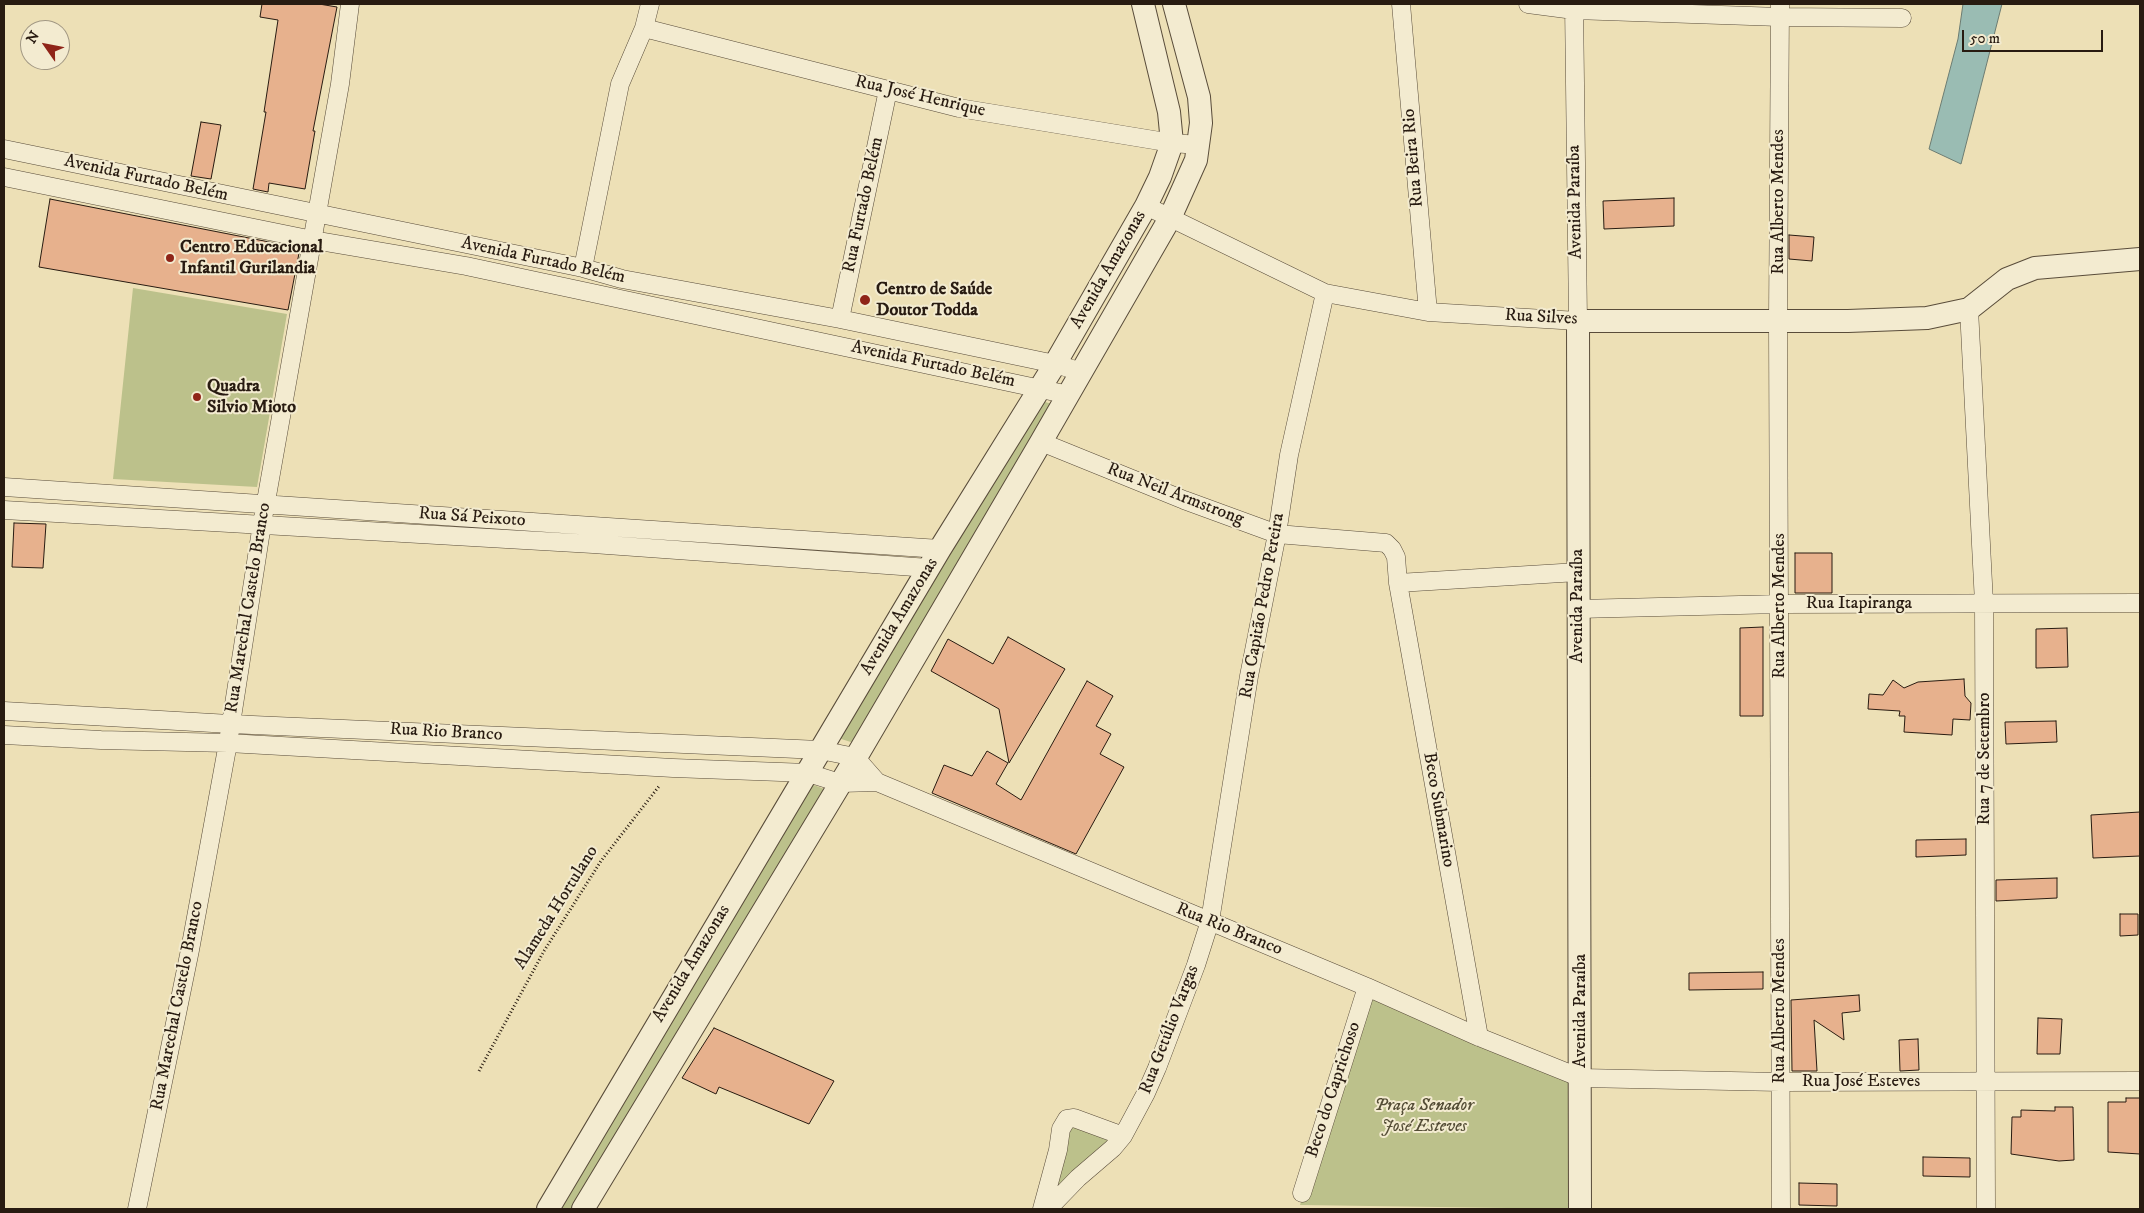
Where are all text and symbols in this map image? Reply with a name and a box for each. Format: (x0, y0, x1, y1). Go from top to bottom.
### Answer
north arrow (20, 20, 70, 70)
scale bar (1964, 20, 2105, 52)
text: N (23, 28, 44, 47)
text: 50 m (1970, 29, 2000, 48)
street label: Rua José Henrique (853, 71, 987, 123)
street label: Rua Beira Rio (1399, 108, 1429, 208)
street label: Rua Alberto Mendes (1768, 129, 1790, 275)
street label: Rua Furtado Belém (839, 135, 889, 275)
street label: Avenida Paraíba (1564, 145, 1588, 259)
street label: Avenida Furtado Belém (62, 151, 230, 207)
street label: Avenida Amazonas (1066, 207, 1152, 333)
street label: Avenida Furtado Belém (459, 233, 627, 289)
place label: Centro Educacional Infantil Gurilandia (180, 237, 323, 280)
marker: Centro Educacional Infantil Gurilandia (164, 252, 176, 264)
place label: Centro de Saúde Doutor Todda (876, 279, 992, 322)
marker: Centro de Saúde Doutor Todda (858, 293, 872, 307)
street label: Rua Silves (1504, 305, 1578, 331)
street label: Avenida Furtado Belém (849, 337, 1017, 393)
place label: Quadra Silvio Mioto (207, 376, 296, 418)
marker: Quadra Silvio Mioto (191, 391, 203, 403)
street label: Rua Neil Armstrong (1103, 459, 1247, 531)
street label: Rua Marechal Castelo Branco (222, 501, 276, 715)
street label: Rua Sá Peixoto (418, 503, 526, 533)
street label: Rua Capitão Pedro Pereira (1236, 511, 1290, 701)
street label: Rua Alberto Mendes (1769, 533, 1791, 679)
street label: Avenida Paraíba (1567, 549, 1589, 663)
street label: Avenida Amazonas (856, 554, 944, 680)
street label: Rua Itapiranga (1806, 593, 1912, 615)
street label: Rua 7 de Setembro (1974, 692, 1996, 826)
street label: Rua Rio Branco (389, 719, 503, 747)
street label: Beco Submarino (1417, 751, 1459, 869)
street label: Alameda Hortulano (510, 842, 604, 974)
street label: Rua Marechal Castelo Branco (147, 899, 209, 1113)
street label: Rua Rio Branco (1173, 899, 1285, 961)
street label: Avenida Amazonas (648, 901, 736, 1027)
street label: Rua Alberto Mendes (1769, 938, 1791, 1084)
street label: Avenida Paraíba (1570, 954, 1592, 1068)
street label: Rua Getúlio Vargas (1135, 962, 1205, 1098)
street label: Beco do Caprichoso (1302, 1019, 1366, 1161)
street label: Rua José Esteves (1802, 1071, 1920, 1093)
park label: Praça Senador José Esteves (1374, 1095, 1474, 1138)

